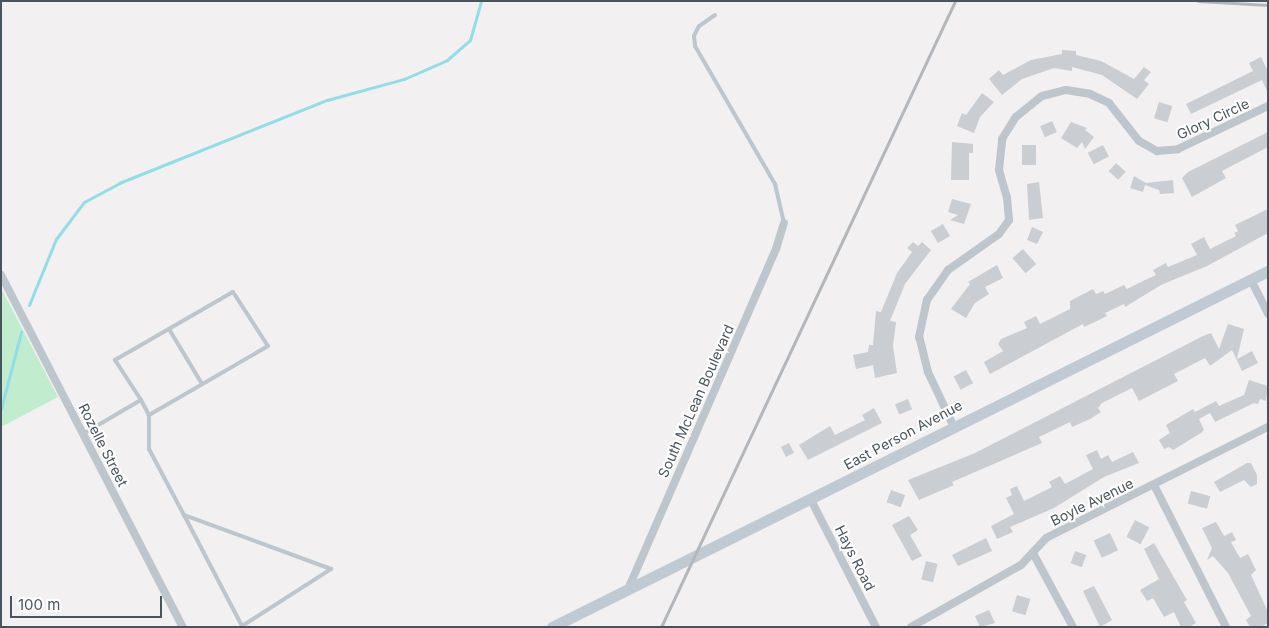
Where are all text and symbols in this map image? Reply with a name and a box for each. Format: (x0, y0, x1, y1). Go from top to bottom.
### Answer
street label: Glory Circle (1174, 95, 1252, 143)
street label: South McLean Boulevard (655, 322, 737, 480)
street label: East Person Avenue (841, 397, 965, 473)
street label: Rozelle Street (75, 401, 131, 489)
street label: Boyle Avenue (1048, 475, 1136, 529)
street label: Hays Road (831, 523, 879, 593)
scale bar (12, 586, 165, 618)
text: 100 m (18, 595, 60, 614)

